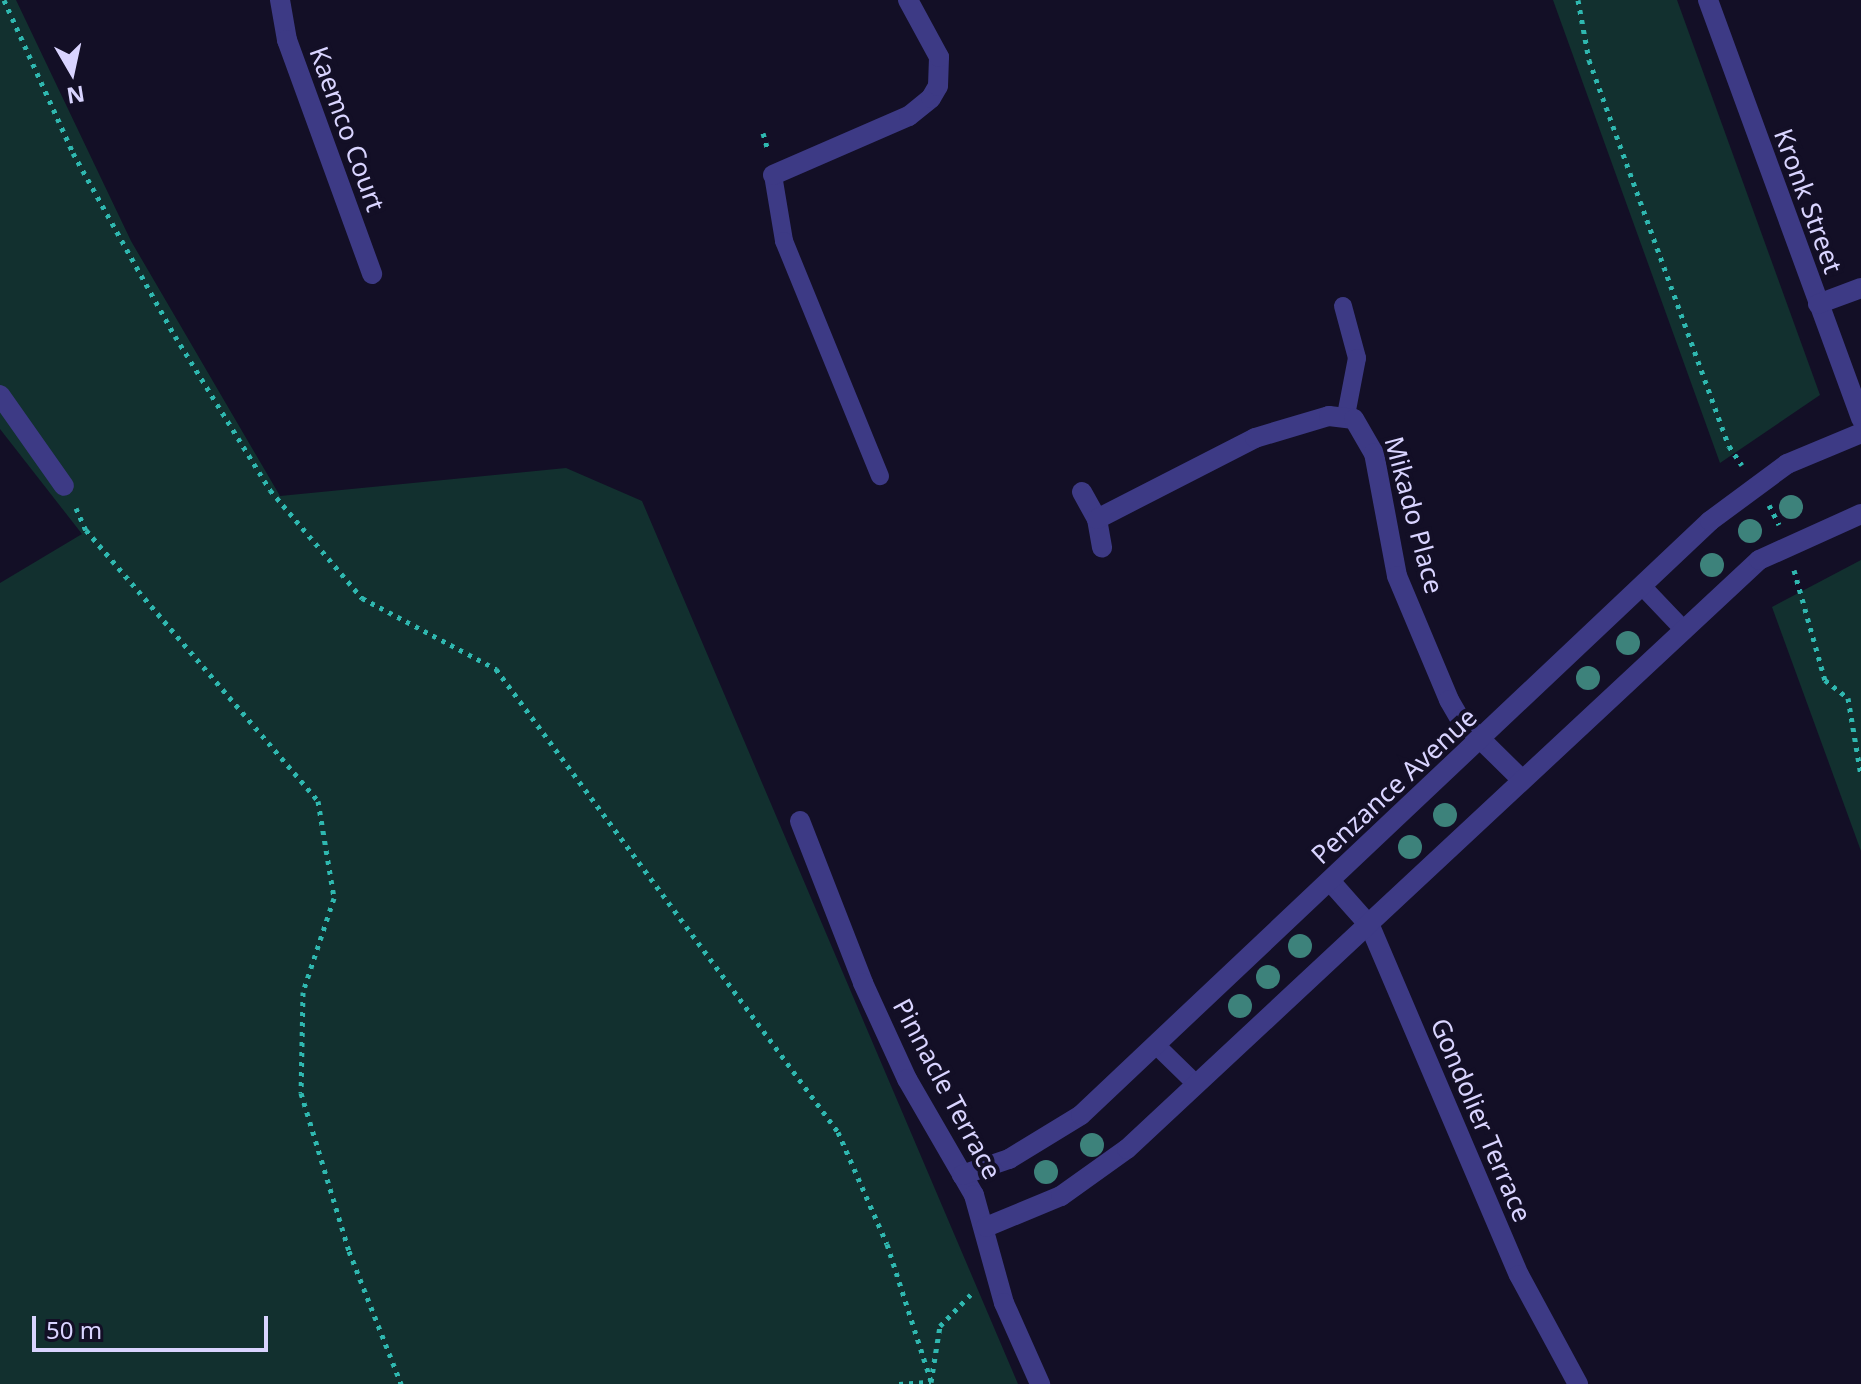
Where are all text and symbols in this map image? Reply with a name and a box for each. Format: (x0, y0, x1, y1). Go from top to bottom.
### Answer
north arrow (32, 32, 112, 112)
street label: Kaemco Court (303, 42, 391, 216)
text: N (65, 79, 87, 112)
street label: Kronk Street (1767, 125, 1849, 277)
street label: Mikado Place (1378, 433, 1450, 597)
street label: Penzance Avenue (1305, 701, 1483, 871)
street label: Pinnacle Terrace (886, 993, 1008, 1185)
street label: Gondolier Terrace (1424, 1014, 1538, 1226)
scale bar (36, 1300, 272, 1350)
text: 50 m (46, 1313, 102, 1346)

